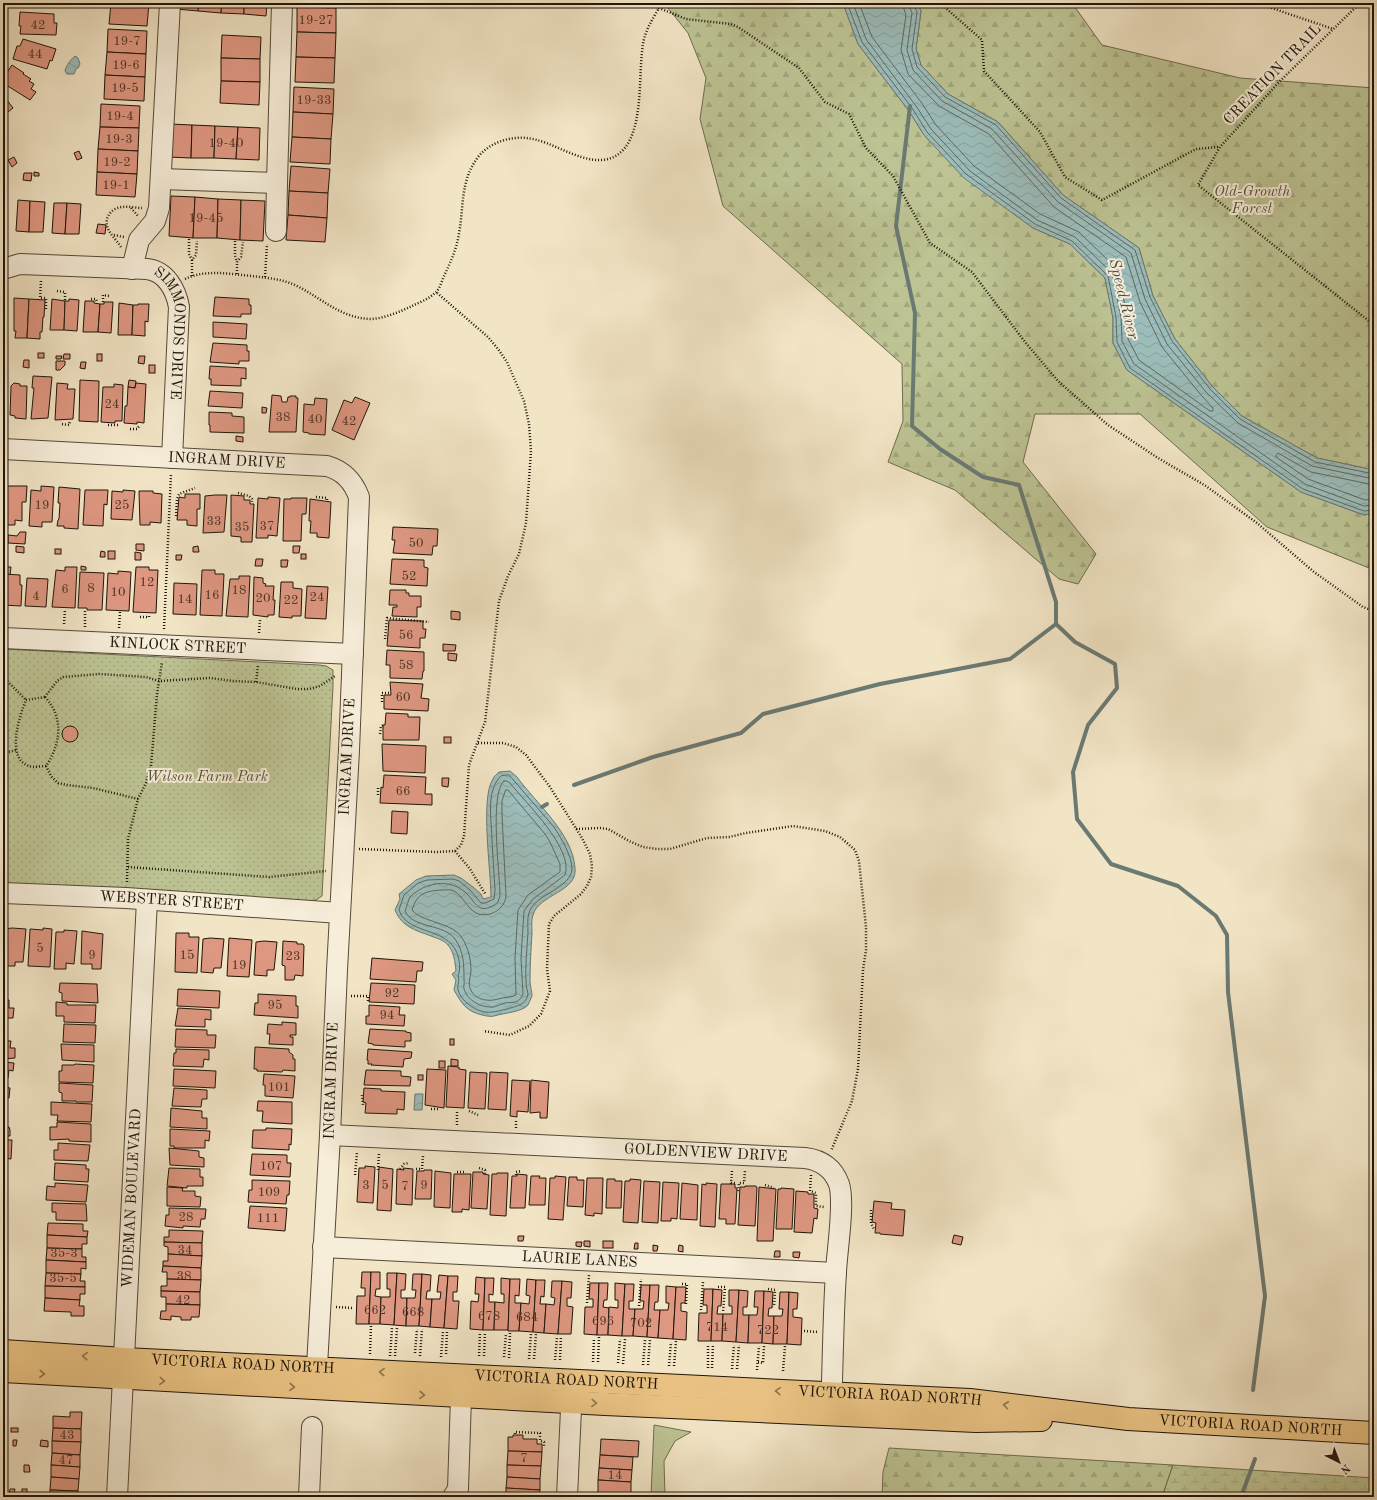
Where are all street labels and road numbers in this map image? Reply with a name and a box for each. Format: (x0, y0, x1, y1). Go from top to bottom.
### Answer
street label: CREATION TRAIL (1221, 22, 1325, 128)
street label: SIMMONDS DRIVE (151, 264, 187, 400)
street label: INGRAM DRIVE (168, 450, 286, 471)
street label: KINLOCK STREET (109, 635, 247, 657)
street label: INGRAM DRIVE (337, 698, 359, 816)
street label: WEBSTER STREET (99, 889, 244, 914)
street label: INGRAM DRIVE (322, 1022, 342, 1140)
street label: WIDEMAN BOULEVARD (120, 1108, 144, 1289)
street label: GOLDENVIEW DRIVE (624, 1142, 788, 1165)
street label: LAURIE LANES (521, 1250, 638, 1270)
street label: VICTORIA ROAD NORTH (150, 1353, 335, 1377)
street label: VICTORIA ROAD NORTH (474, 1368, 659, 1392)
street label: VICTORIA ROAD NORTH (797, 1384, 983, 1409)
street label: VICTORIA ROAD NORTH (1158, 1413, 1343, 1439)

